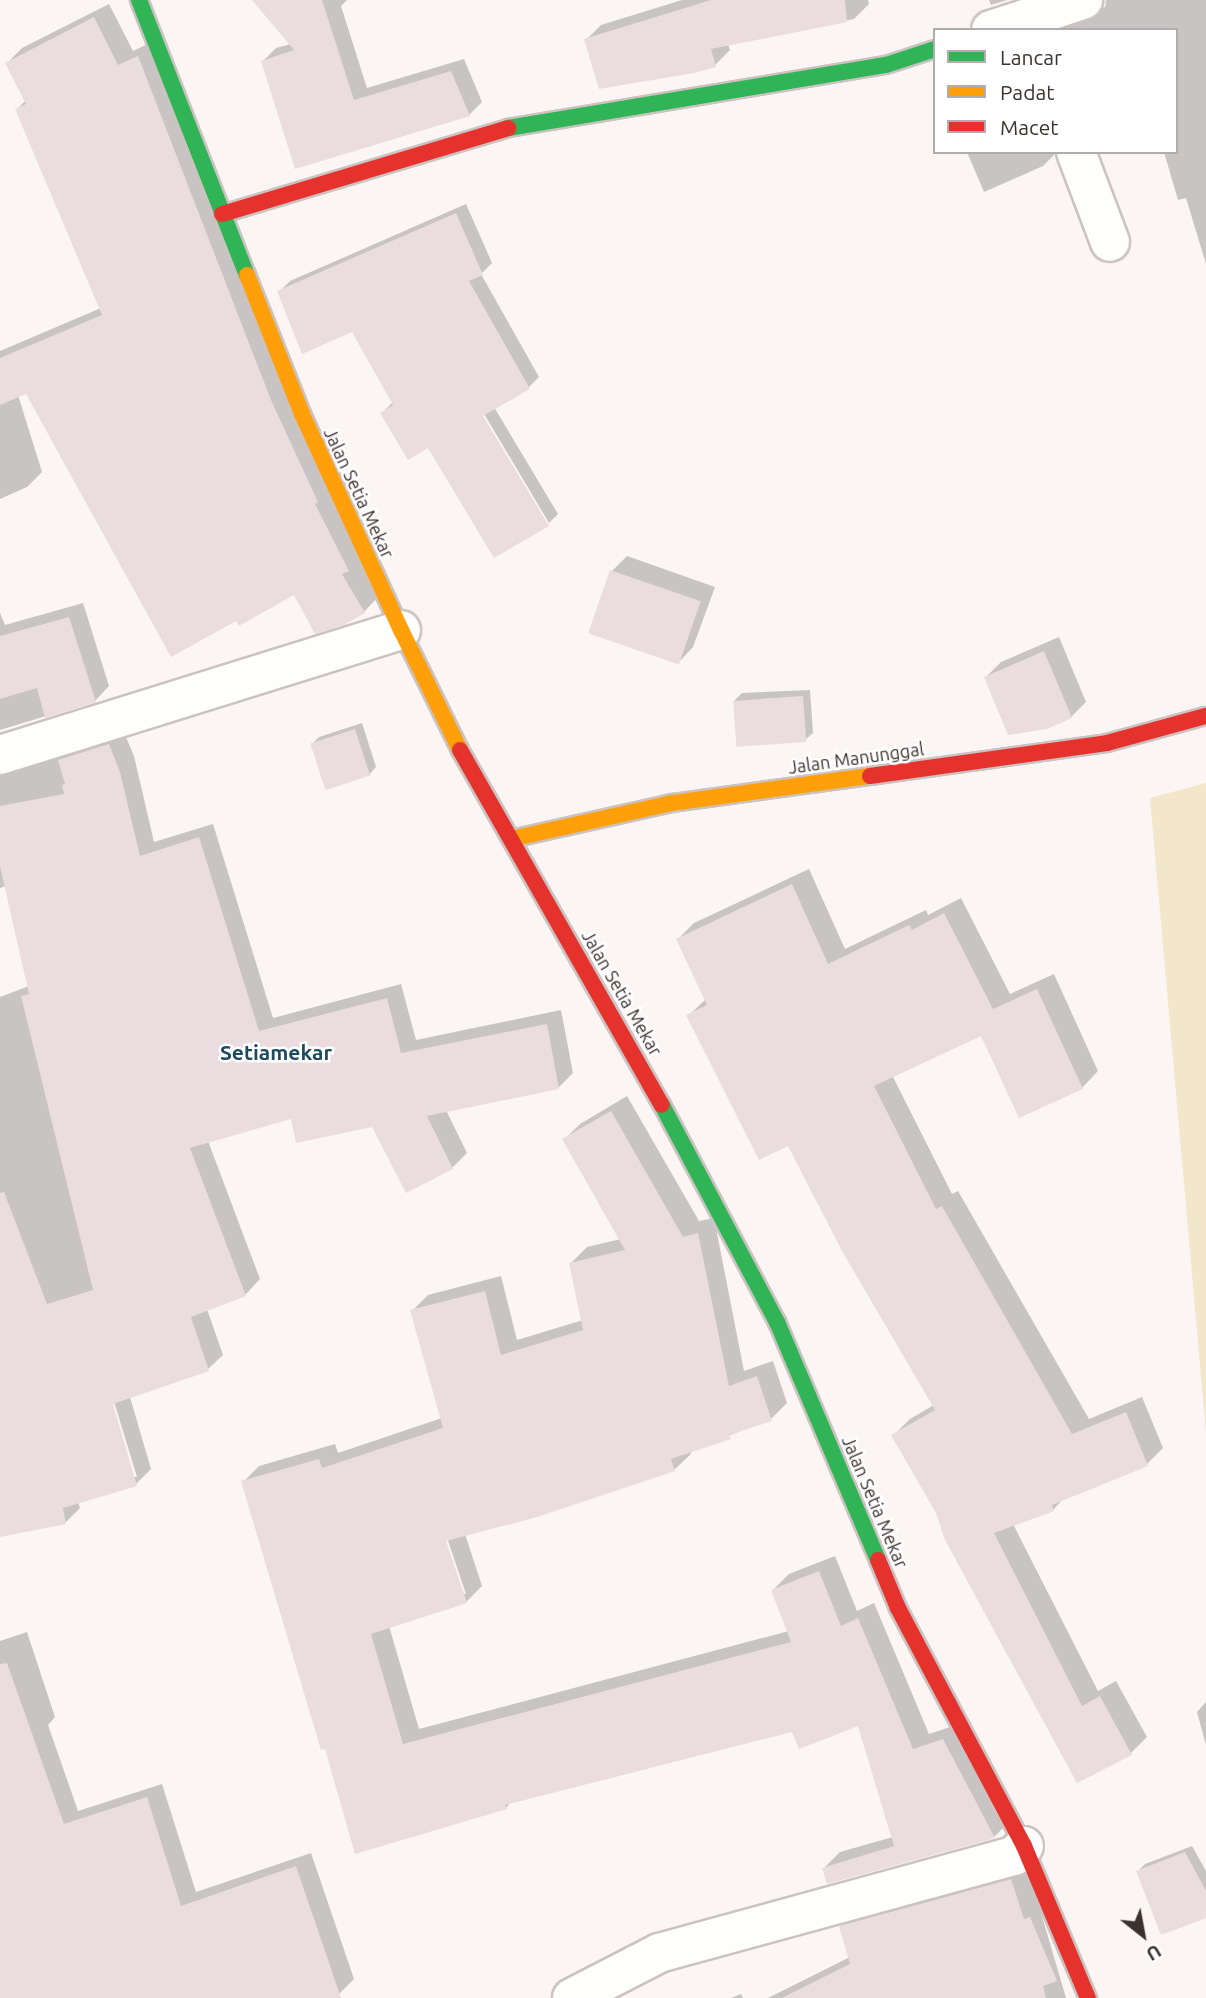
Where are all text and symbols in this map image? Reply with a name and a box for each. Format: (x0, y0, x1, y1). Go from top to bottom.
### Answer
legend (933, 28, 1178, 154)
text: Lancar (1000, 45, 1062, 69)
text: Padat (1000, 80, 1055, 104)
text: Macet (1000, 115, 1059, 139)
street label: Jalan Setia Mekar (319, 424, 399, 562)
street label: Jalan Manunggal (787, 738, 925, 778)
street label: Jalan Setia Mekar (577, 926, 667, 1060)
district label: Setiamekar (220, 1039, 332, 1065)
street label: Jalan Setia Mekar (837, 1433, 913, 1571)
north arrow (1108, 1900, 1178, 1970)
text: U (1142, 1940, 1165, 1966)

